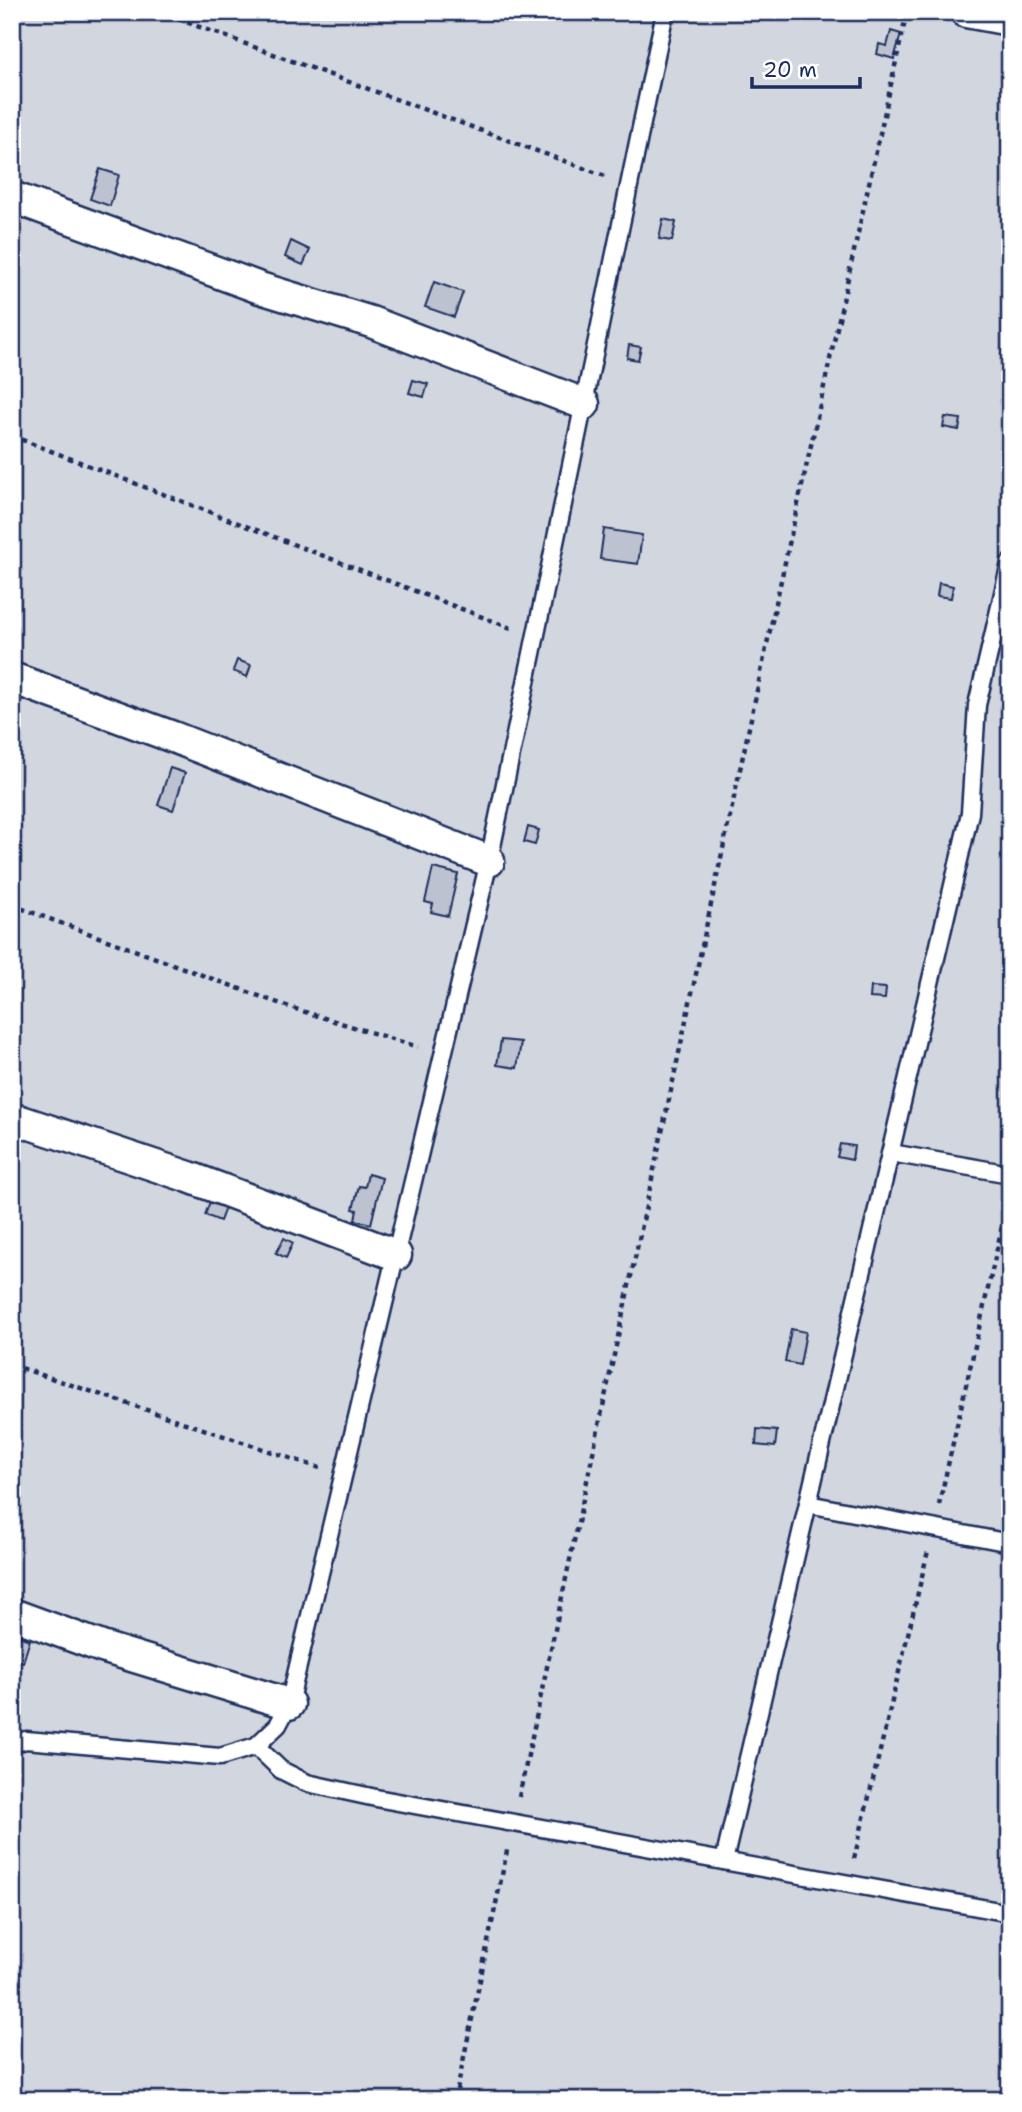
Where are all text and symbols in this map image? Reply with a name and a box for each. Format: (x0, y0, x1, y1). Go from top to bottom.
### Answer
scale bar (752, 46, 861, 90)
text: 20 m (763, 56, 817, 84)

